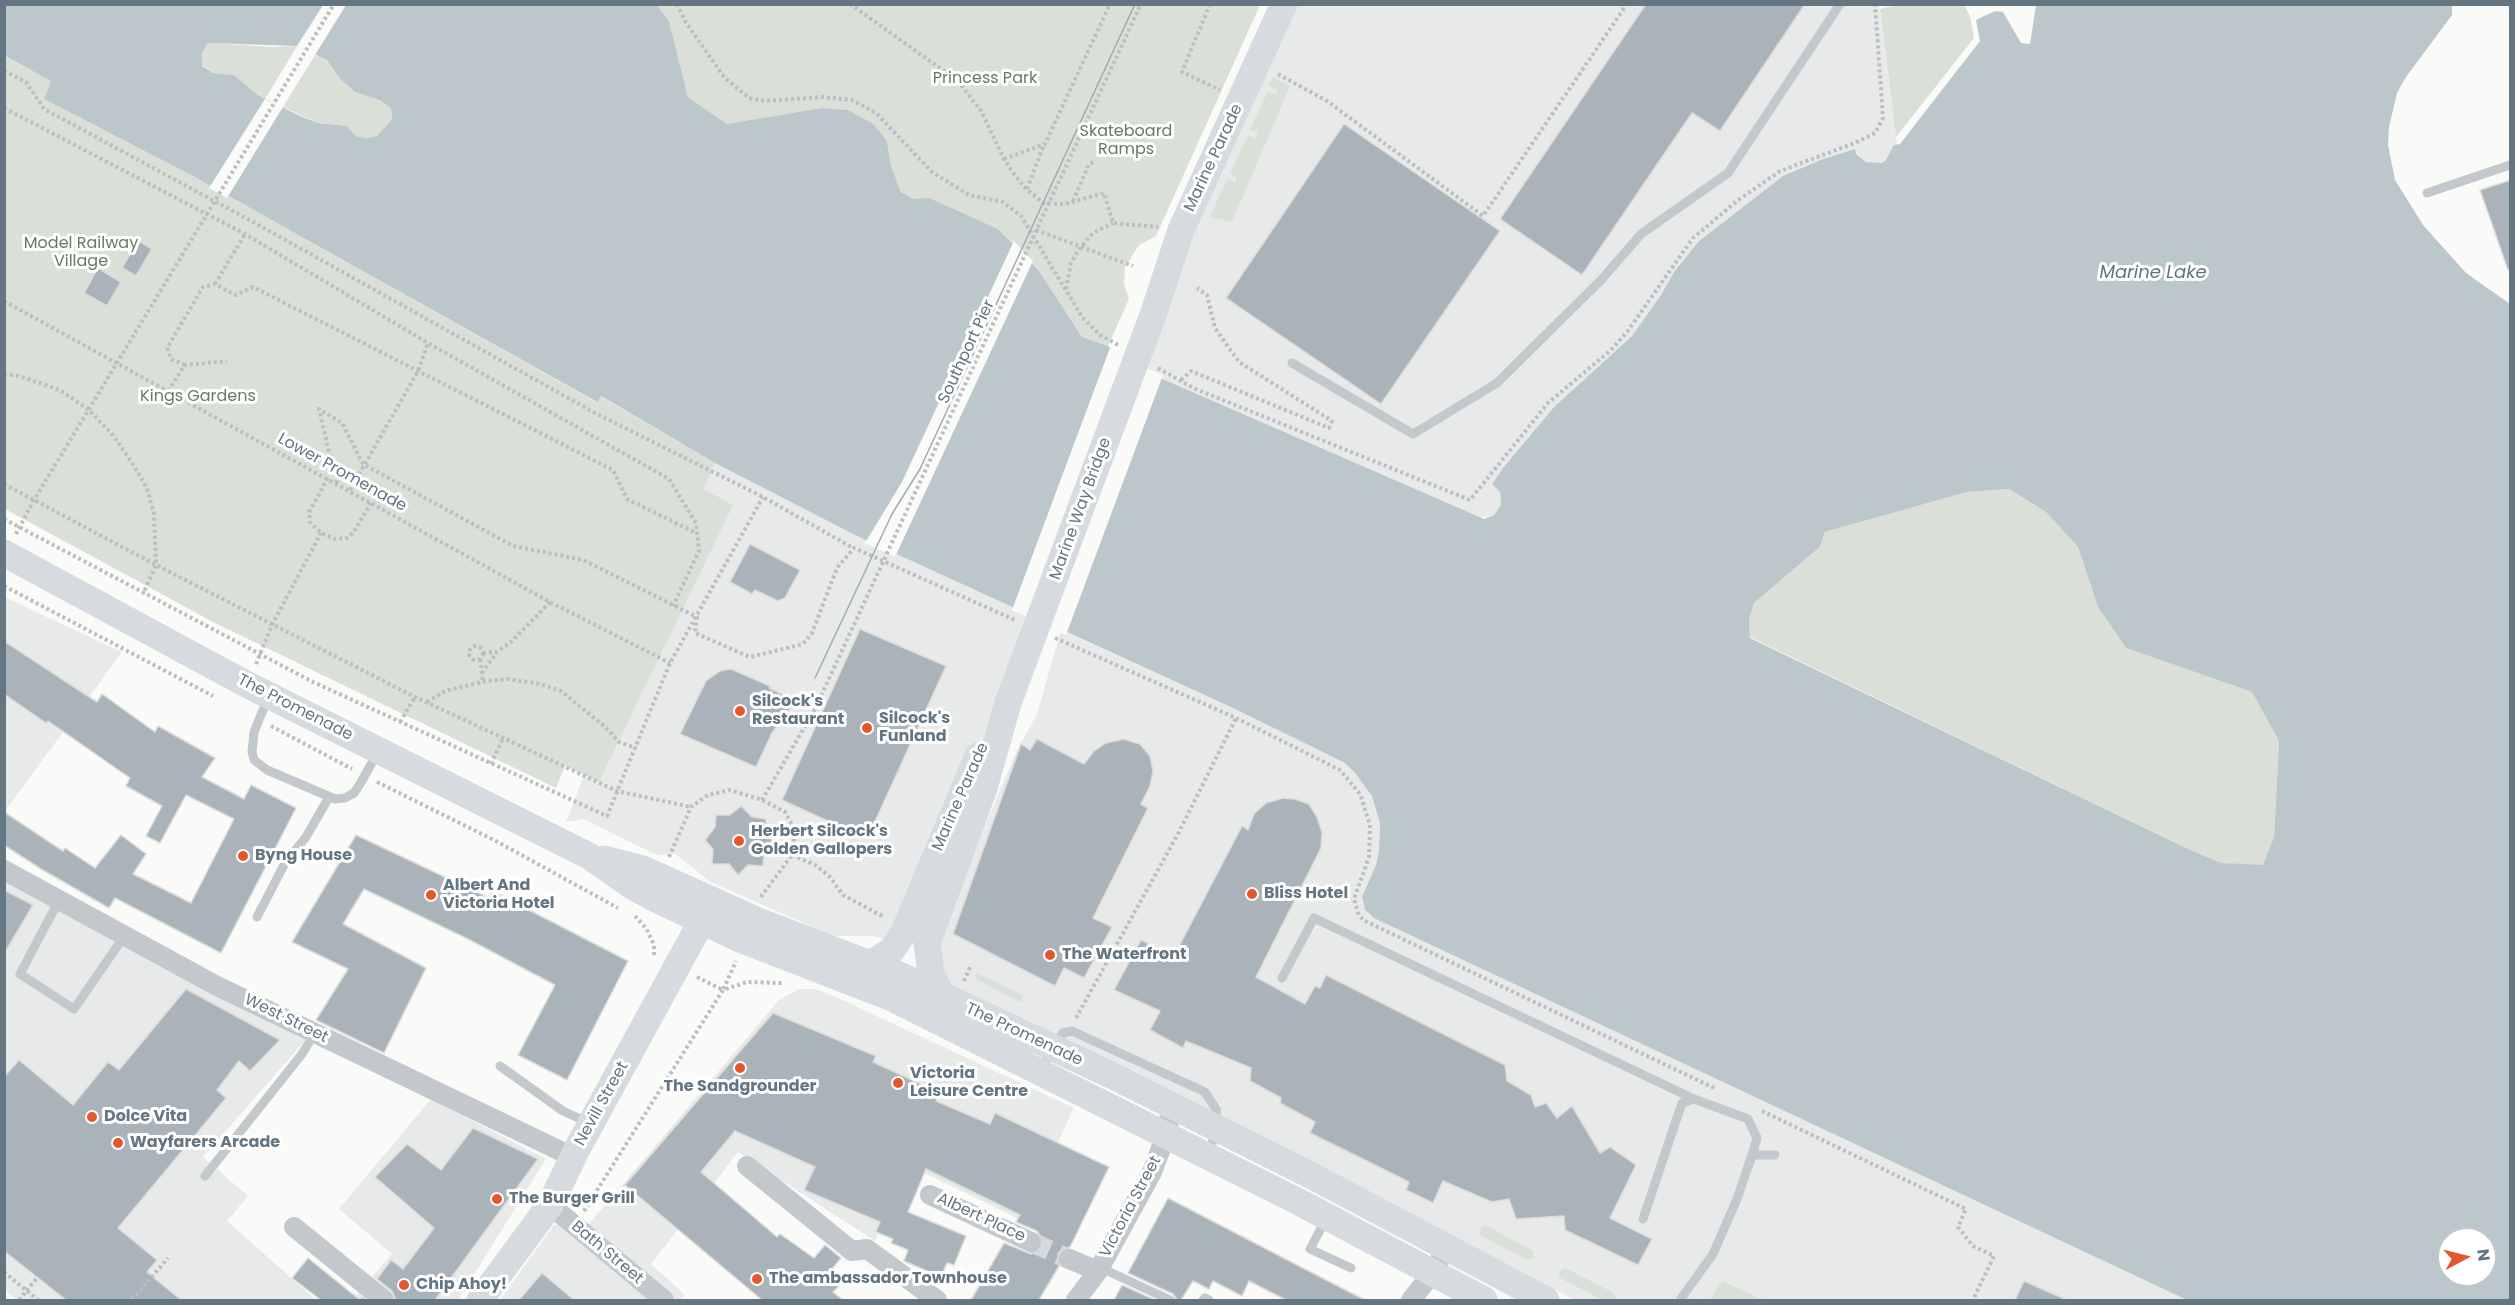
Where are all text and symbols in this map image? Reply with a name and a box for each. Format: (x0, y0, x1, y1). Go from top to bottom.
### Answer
park label: Princess Park (933, 69, 1037, 89)
street label: Marine Parade (1181, 101, 1247, 215)
park label: Skateboard Ramps (1080, 122, 1172, 160)
park label: Model Railway Village (24, 234, 138, 272)
water label: Marine Lake (2099, 262, 2207, 284)
street label: Southport Pier (935, 297, 999, 407)
park label: Kings Gardens (140, 387, 256, 407)
street label: Lower Promenade (274, 430, 410, 516)
street label: Marine Way Bridge (1046, 435, 1116, 583)
street label: The Promenade (234, 671, 356, 745)
place label: Silcock's Restaurant (752, 692, 844, 730)
marker: Silcock's Restaurant (733, 704, 747, 718)
place label: Silcock's Funland (879, 709, 950, 747)
marker: Silcock's Funland (860, 721, 874, 735)
street label: Marine Parade (929, 740, 993, 854)
place label: Herbert Silcock's Golden Gallopers (751, 822, 892, 860)
marker: Herbert Silcock's Golden Gallopers (732, 834, 746, 848)
place label: Byng House (255, 846, 352, 866)
marker: Byng House (236, 849, 250, 863)
place label: Albert And Victoria Hotel (443, 876, 555, 914)
place label: Bliss Hotel (1264, 884, 1348, 904)
marker: Bliss Hotel (1245, 887, 1259, 901)
marker: Albert And Victoria Hotel (424, 888, 438, 902)
place label: The Waterfront (1062, 945, 1186, 965)
marker: The Waterfront (1043, 948, 1057, 962)
street label: West Street (241, 990, 331, 1048)
street label: The Promenade (963, 1000, 1085, 1070)
street label: Nevill Street (571, 1059, 633, 1149)
marker: The Sandgrounder (733, 1061, 747, 1075)
place label: Victoria Leisure Centre (910, 1064, 1028, 1102)
marker: Victoria Leisure Centre (891, 1076, 905, 1090)
place label: The Sandgrounder (664, 1077, 816, 1097)
place label: Dolce Vita (104, 1107, 187, 1127)
marker: Dolce Vita (85, 1110, 99, 1124)
place label: Wayfarers Arcade (130, 1133, 280, 1153)
marker: Wayfarers Arcade (111, 1136, 125, 1150)
street label: Victoria Street (1096, 1153, 1166, 1261)
place label: The Burger Grill (509, 1189, 635, 1209)
street label: Albert Place (934, 1189, 1028, 1247)
marker: The Burger Grill (490, 1192, 504, 1206)
street label: Bath Street (567, 1217, 647, 1289)
north arrow (2437, 1227, 2497, 1287)
text: N (2471, 1248, 2496, 1262)
place label: The ambassador Townhouse (769, 1269, 1007, 1289)
marker: The ambassador Townhouse (750, 1272, 764, 1286)
place label: Chip Ahoy! (416, 1275, 507, 1295)
marker: Chip Ahoy! (397, 1278, 411, 1292)

